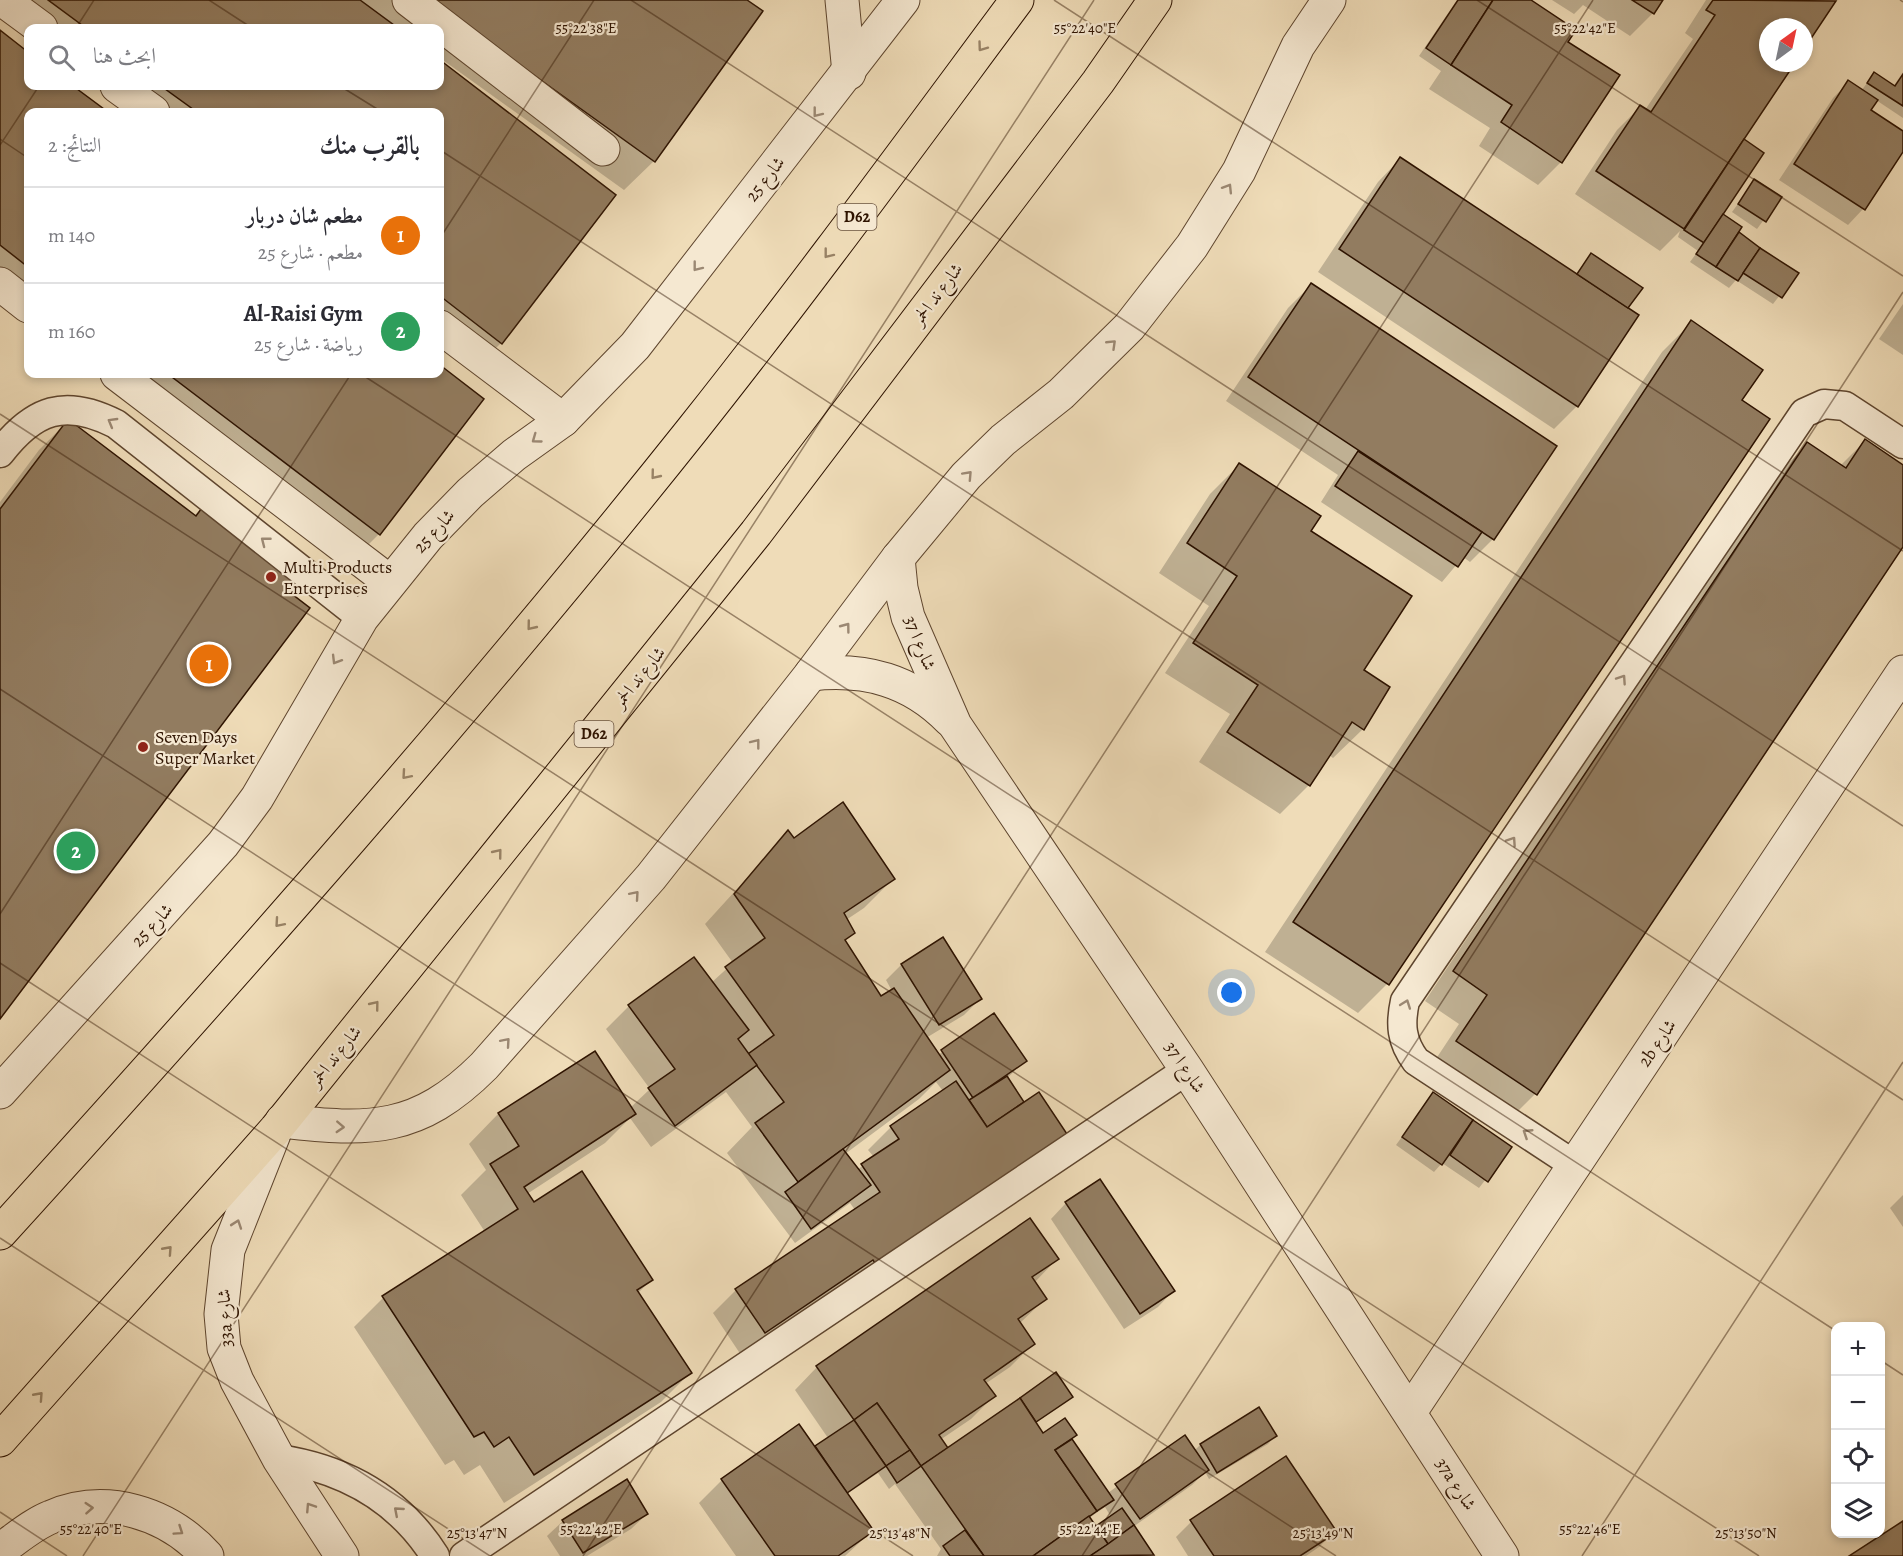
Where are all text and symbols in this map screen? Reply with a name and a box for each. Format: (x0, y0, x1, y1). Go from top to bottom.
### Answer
text: 55°22'38"E (555, 18, 617, 38)
text: 55°22'40"E (1054, 18, 1116, 38)
text: 55°22'42"E (1554, 18, 1616, 38)
north arrow (1759, 18, 1813, 72)
search box (24, 24, 444, 90)
icon: search (45, 41, 78, 74)
text: ابحث هنا (93, 41, 156, 71)
one-way arrow (978, 41, 989, 52)
one-way arrow (813, 107, 824, 118)
text: بالقرب منك (319, 128, 420, 163)
text: النتائج: 2 (48, 132, 101, 159)
street label: شارع 25 (740, 151, 793, 208)
one-way arrow (1221, 184, 1233, 194)
text: مطعم شان دربار (247, 201, 363, 231)
road number: D62 (838, 204, 876, 230)
text: 140 m (48, 222, 95, 249)
text: 1 (397, 222, 404, 249)
text: مطعم · شارع 25 (258, 239, 363, 266)
one-way arrow (825, 248, 836, 259)
street label: شارع ند الحمر (905, 258, 971, 333)
one-way arrow (693, 260, 704, 271)
text: Al-Raisi Gym (244, 299, 363, 329)
text: 160 m (48, 318, 95, 345)
text: 2 (396, 318, 405, 345)
text: رياضة · شارع 25 (254, 331, 363, 358)
one-way arrow (1104, 341, 1115, 352)
one-way arrow (108, 418, 118, 429)
one-way arrow (531, 432, 542, 443)
one-way arrow (651, 468, 662, 479)
one-way arrow (961, 471, 972, 482)
street label: شارع 25 (408, 504, 462, 560)
one-way arrow (261, 538, 272, 549)
place label: Multi Products Enterprises (283, 555, 392, 600)
marker: Multi Products Enterprises (264, 570, 278, 584)
street label: شارع ا 37 (895, 612, 942, 675)
one-way arrow (527, 619, 538, 630)
one-way arrow (839, 623, 850, 634)
pin: 1 (190, 642, 228, 686)
street label: شارع ند الحمر (606, 642, 673, 716)
one-way arrow (332, 654, 344, 664)
one-way arrow (1614, 675, 1626, 685)
road number: D62 (574, 721, 614, 747)
place label: Seven Days Super Market (155, 725, 255, 770)
one-way arrow (749, 739, 760, 750)
marker: Seven Days Super Market (136, 740, 150, 754)
one-way arrow (402, 768, 413, 779)
pin: 2 (56, 828, 96, 874)
one-way arrow (1505, 836, 1516, 847)
one-way arrow (490, 849, 501, 860)
one-way arrow (628, 892, 639, 902)
street label: شارع 25 (126, 898, 180, 954)
one-way arrow (275, 916, 286, 927)
your location (1217, 978, 1246, 1007)
one-way arrow (1398, 999, 1411, 1009)
one-way arrow (368, 1001, 379, 1012)
street label: 2b شارع (1632, 1015, 1684, 1073)
street label: شارع ند الحمر (302, 1021, 369, 1095)
street label: شارع ا 37 (1157, 1037, 1211, 1099)
one-way arrow (499, 1038, 510, 1048)
one-way arrow (336, 1121, 345, 1134)
one-way arrow (1523, 1129, 1533, 1141)
one-way arrow (230, 1219, 243, 1230)
one-way arrow (161, 1246, 172, 1257)
street label: 33a شارع (211, 1288, 242, 1348)
map controls (1831, 1322, 1885, 1538)
button: + (1831, 1322, 1885, 1376)
button: − (1831, 1376, 1885, 1430)
one-way arrow (32, 1392, 43, 1403)
button: locate (1831, 1430, 1885, 1484)
street label: 37a شارع (1428, 1453, 1482, 1517)
button: layers (1831, 1484, 1885, 1538)
one-way arrow (85, 1502, 94, 1515)
one-way arrow (306, 1503, 318, 1513)
one-way arrow (394, 1507, 405, 1518)
text: 55°22'40"E (60, 1519, 122, 1539)
text: 55°22'42"E (560, 1519, 622, 1539)
text: 55°22'44"E (1059, 1519, 1121, 1539)
text: 55°22'46"E (1559, 1519, 1621, 1539)
text: 25°13'47"N (447, 1523, 507, 1543)
text: 25°13'48"N (869, 1523, 931, 1543)
text: 25°13'49"N (1293, 1523, 1354, 1543)
text: 25°13'50"N (1715, 1523, 1777, 1543)
one-way arrow (172, 1524, 183, 1535)

